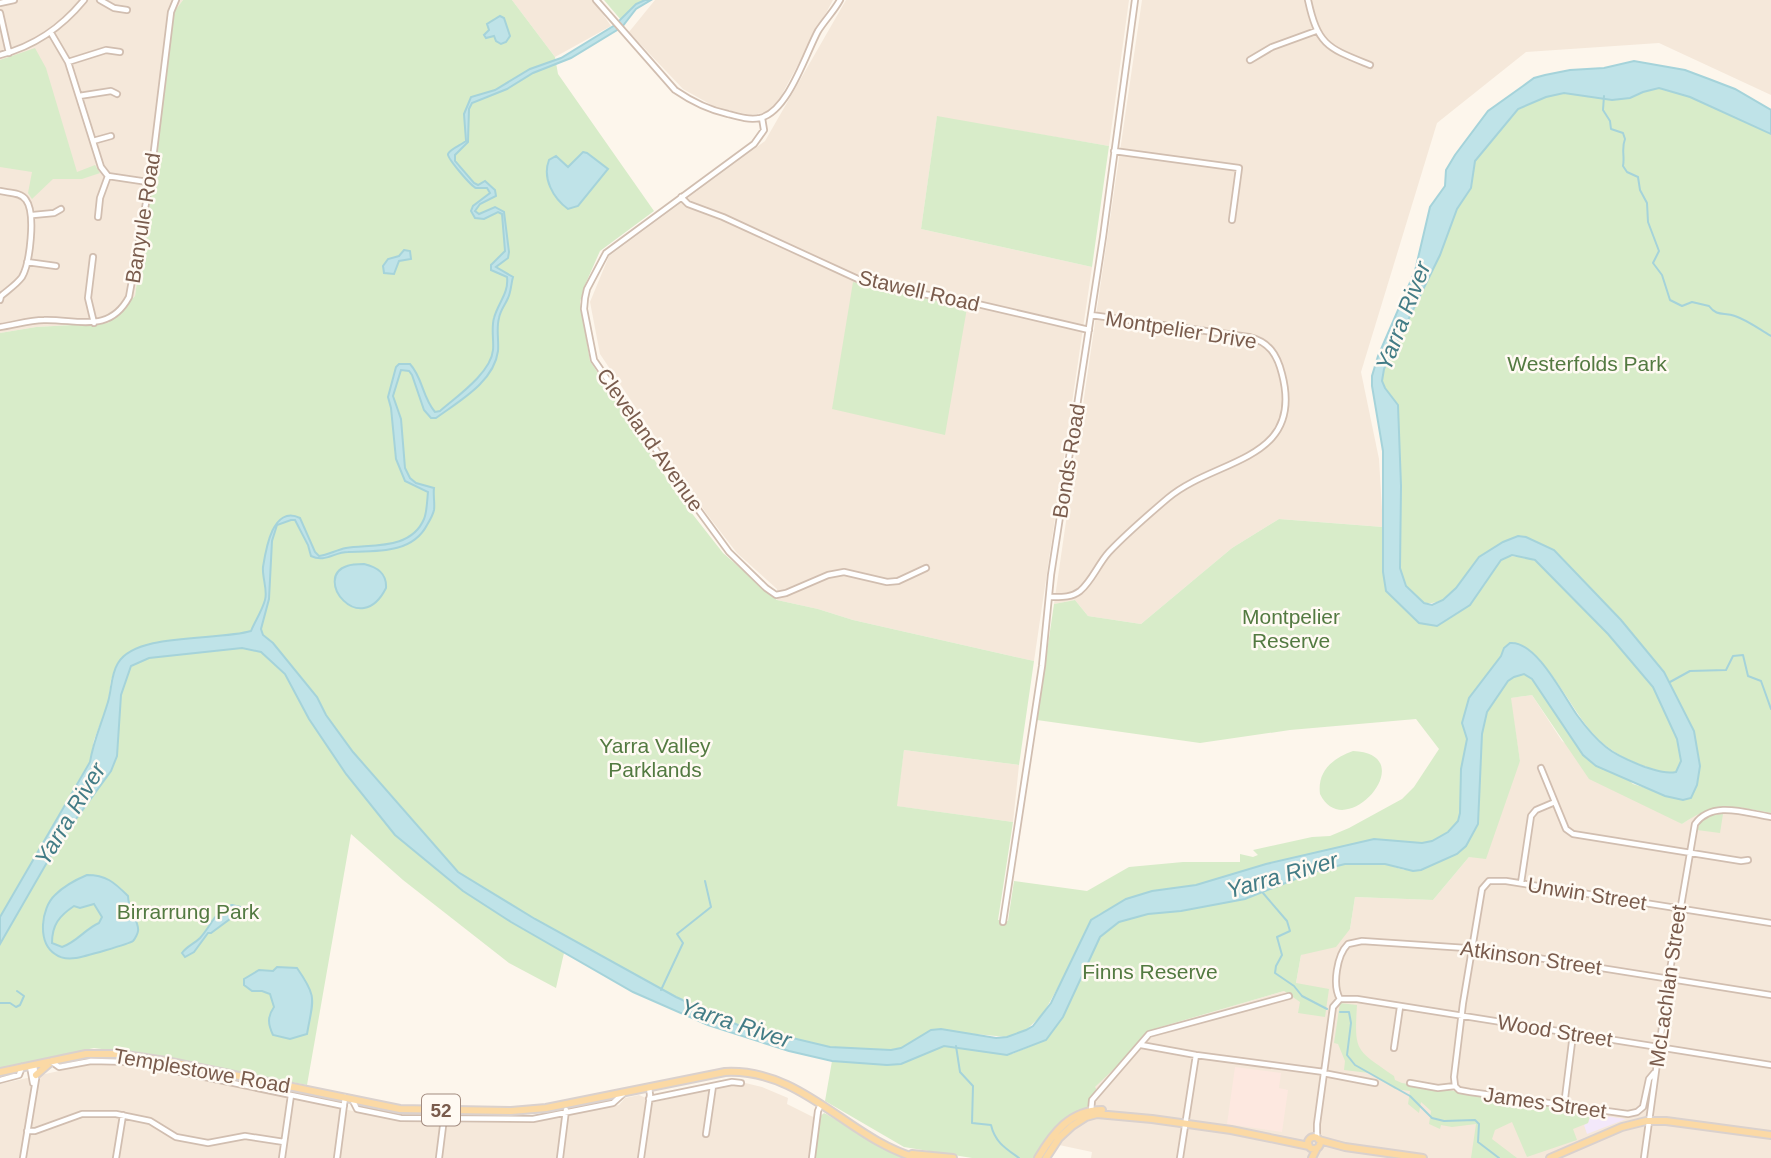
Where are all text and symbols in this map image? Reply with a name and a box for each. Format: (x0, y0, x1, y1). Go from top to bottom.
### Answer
street label: Banyule Road (121, 151, 164, 285)
water label: Yarra River (1370, 257, 1436, 374)
street label: Stawell Road (856, 265, 982, 316)
street label: Montpelier Drive (1104, 306, 1258, 353)
park label: Westerfolds Park (1507, 352, 1667, 375)
street label: Cleveland Avenue (593, 364, 708, 515)
street label: Bonds Road (1048, 402, 1089, 520)
park label: Montpelier Reserve (1242, 605, 1340, 652)
park label: Yarra Valley Parklands (599, 734, 711, 781)
water label: Yarra River (29, 757, 111, 870)
water label: Yarra River (1223, 846, 1342, 903)
street label: Unwin Street (1526, 873, 1648, 914)
park label: Birrarrung Park (117, 900, 260, 923)
street label: McLachlan Street (1645, 903, 1690, 1068)
street label: Atkinson Street (1459, 936, 1603, 979)
park label: Finns Reserve (1082, 960, 1218, 983)
water label: Yarra River (677, 993, 796, 1053)
street label: Wood Street (1496, 1010, 1614, 1051)
street label: Templestowe Road (112, 1044, 292, 1097)
street label: James Street (1482, 1083, 1608, 1123)
road number: 52 (422, 1094, 460, 1126)

